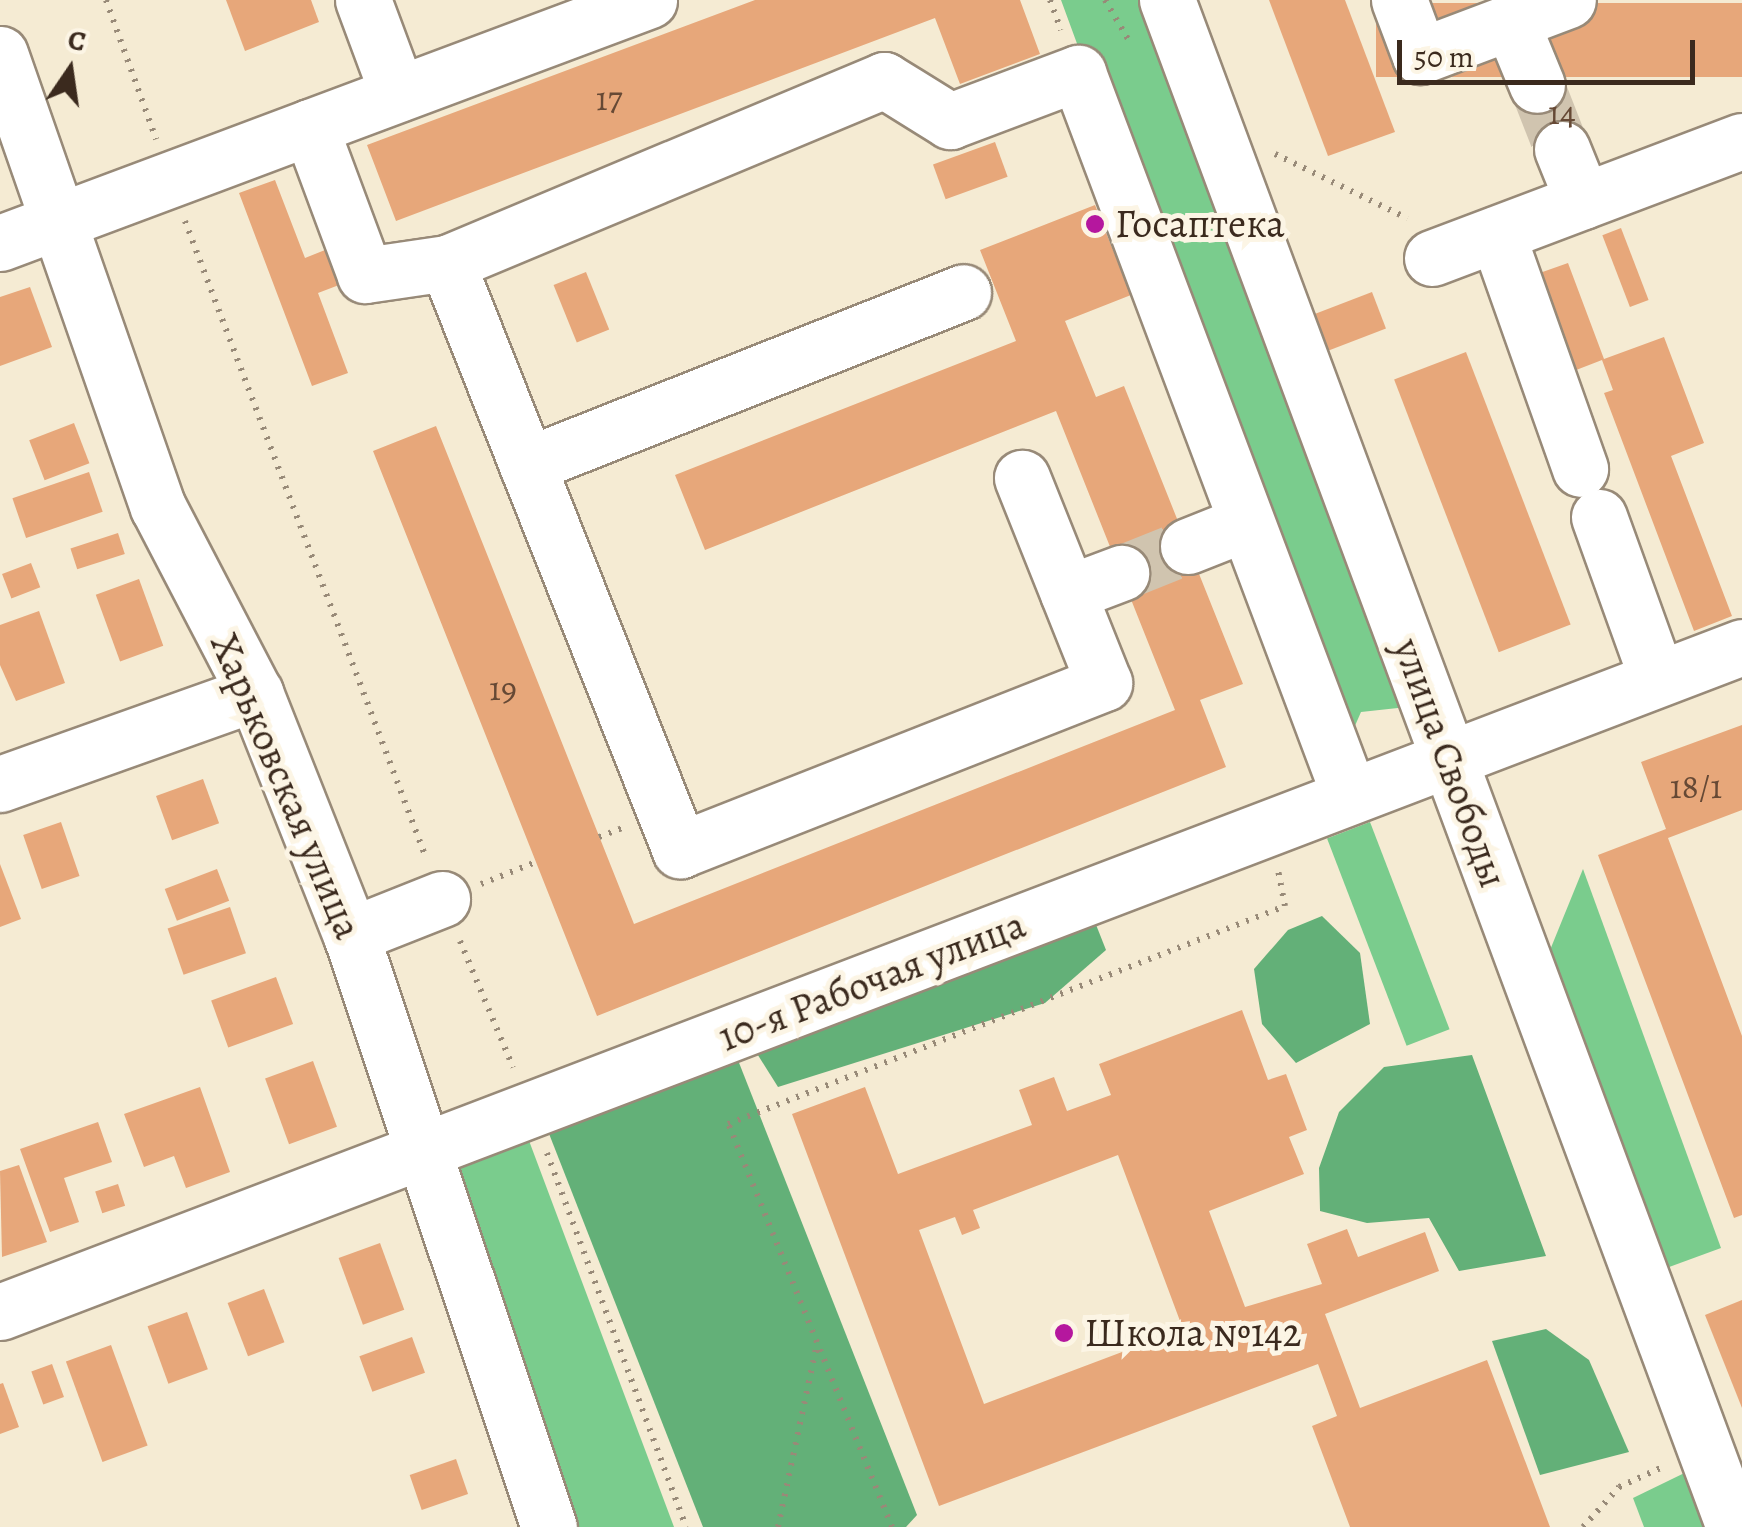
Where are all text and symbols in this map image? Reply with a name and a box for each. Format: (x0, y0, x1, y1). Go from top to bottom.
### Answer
north arrow (20, 20, 120, 120)
text: С (64, 20, 89, 61)
scale bar (1402, 20, 1700, 82)
text: 50 m (1414, 37, 1474, 77)
house number: 17 (596, 77, 622, 119)
house number: 14 (1548, 91, 1576, 133)
place label: Госаптека (1115, 200, 1285, 248)
marker: Госаптека (1084, 213, 1106, 235)
street label: Харьковская улица (200, 626, 372, 946)
street label: улица Свободы (1383, 632, 1517, 894)
house number: 19 (489, 667, 517, 709)
house number: 18/1 (1670, 765, 1722, 807)
street label: 10-я Рабочая улица (712, 900, 1032, 1062)
place label: Школа №142 (1084, 1309, 1302, 1357)
marker: Школа №142 (1053, 1322, 1075, 1344)

